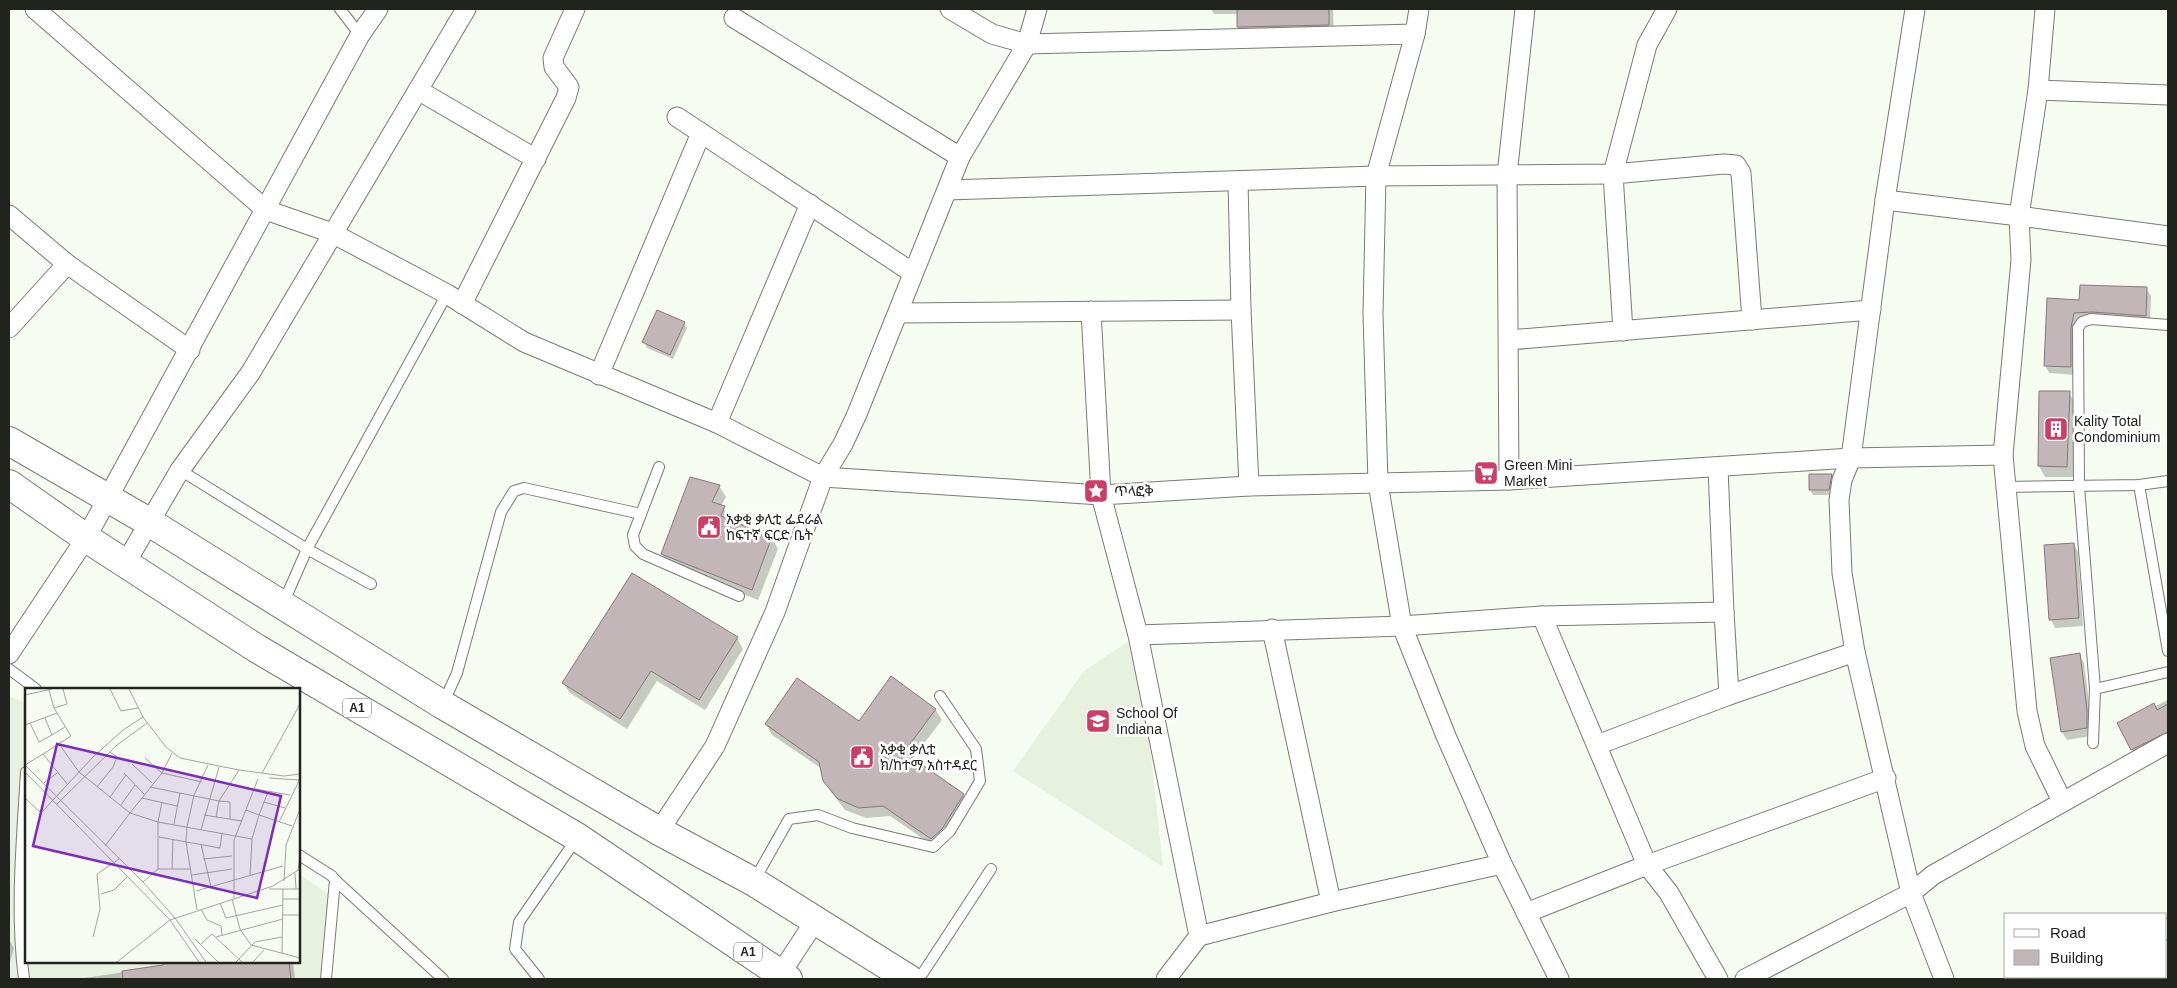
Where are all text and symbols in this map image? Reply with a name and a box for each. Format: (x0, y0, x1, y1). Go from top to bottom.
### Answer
place label: Kality Total Condominium (2074, 413, 2160, 445)
building icon: Kality Total Condominium (2043, 416, 2069, 442)
place label: Green Mini Market (1504, 457, 1572, 489)
supermarket icon: Green Mini Market (1473, 460, 1499, 486)
place icon: ጥላፎቅ (1083, 478, 1109, 504)
place label: ጥላፎቅ (1114, 483, 1154, 499)
place label: አቃቂ ቃሊቲ ፌደራል ከፍተኛ ፍርድ ቤት (726, 511, 823, 543)
public building icon: አቃቂ ቃሊቲ ፌደራል ከፍተኛ ፍርድ ቤት (696, 514, 722, 540)
inset map (25, 688, 300, 963)
road number: A1 (343, 698, 371, 718)
place label: School Of Indiana (1116, 705, 1178, 737)
school or university icon: School Of Indiana (1085, 708, 1111, 734)
place label: አቃቂ ቃሊቲ ክ/ከተማ አስተዳደር (880, 741, 977, 773)
public building icon: አቃቂ ቃሊቲ ክ/ከተማ አስተዳደር (849, 744, 875, 770)
legend (2004, 913, 2167, 978)
text: Road (2050, 924, 2086, 941)
road number: A1 (734, 942, 762, 962)
text: Building (2050, 949, 2103, 966)

